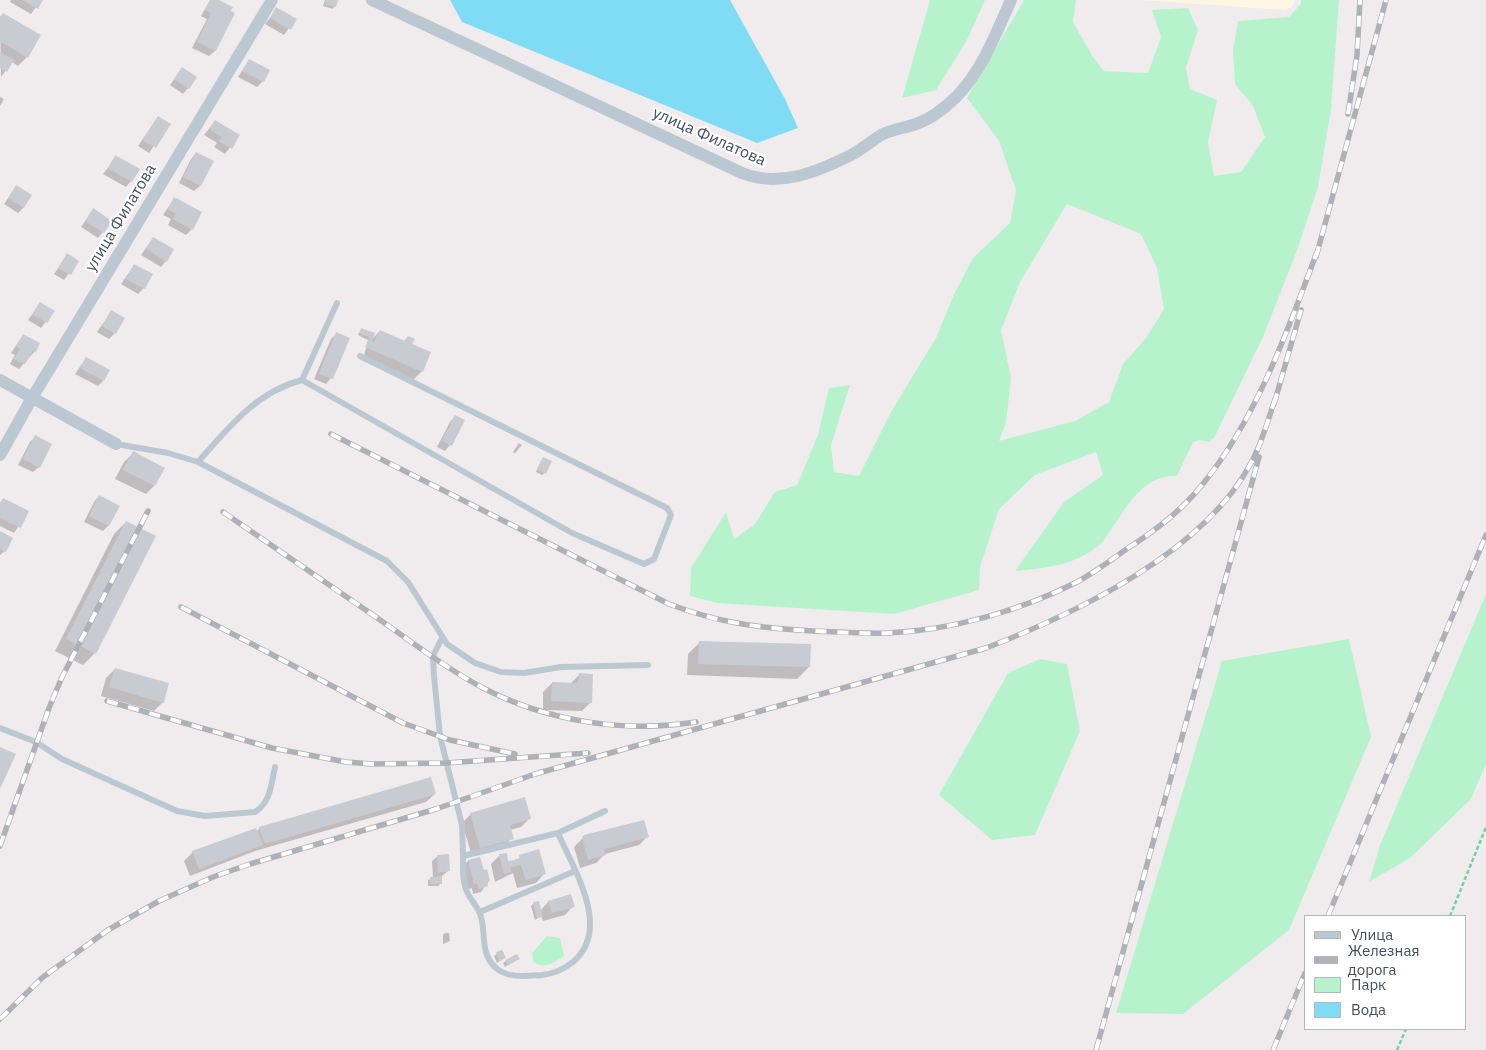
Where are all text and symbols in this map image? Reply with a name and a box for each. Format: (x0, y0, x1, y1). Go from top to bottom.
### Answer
street label: улица Филатова (649, 103, 769, 171)
street label: улица Филатова (81, 161, 161, 275)
legend (1304, 915, 1466, 1030)
text: Улица (1351, 925, 1393, 944)
text: Железная дорога (1348, 941, 1419, 979)
text: Парк (1351, 975, 1386, 994)
text: Вода (1351, 1000, 1386, 1019)

